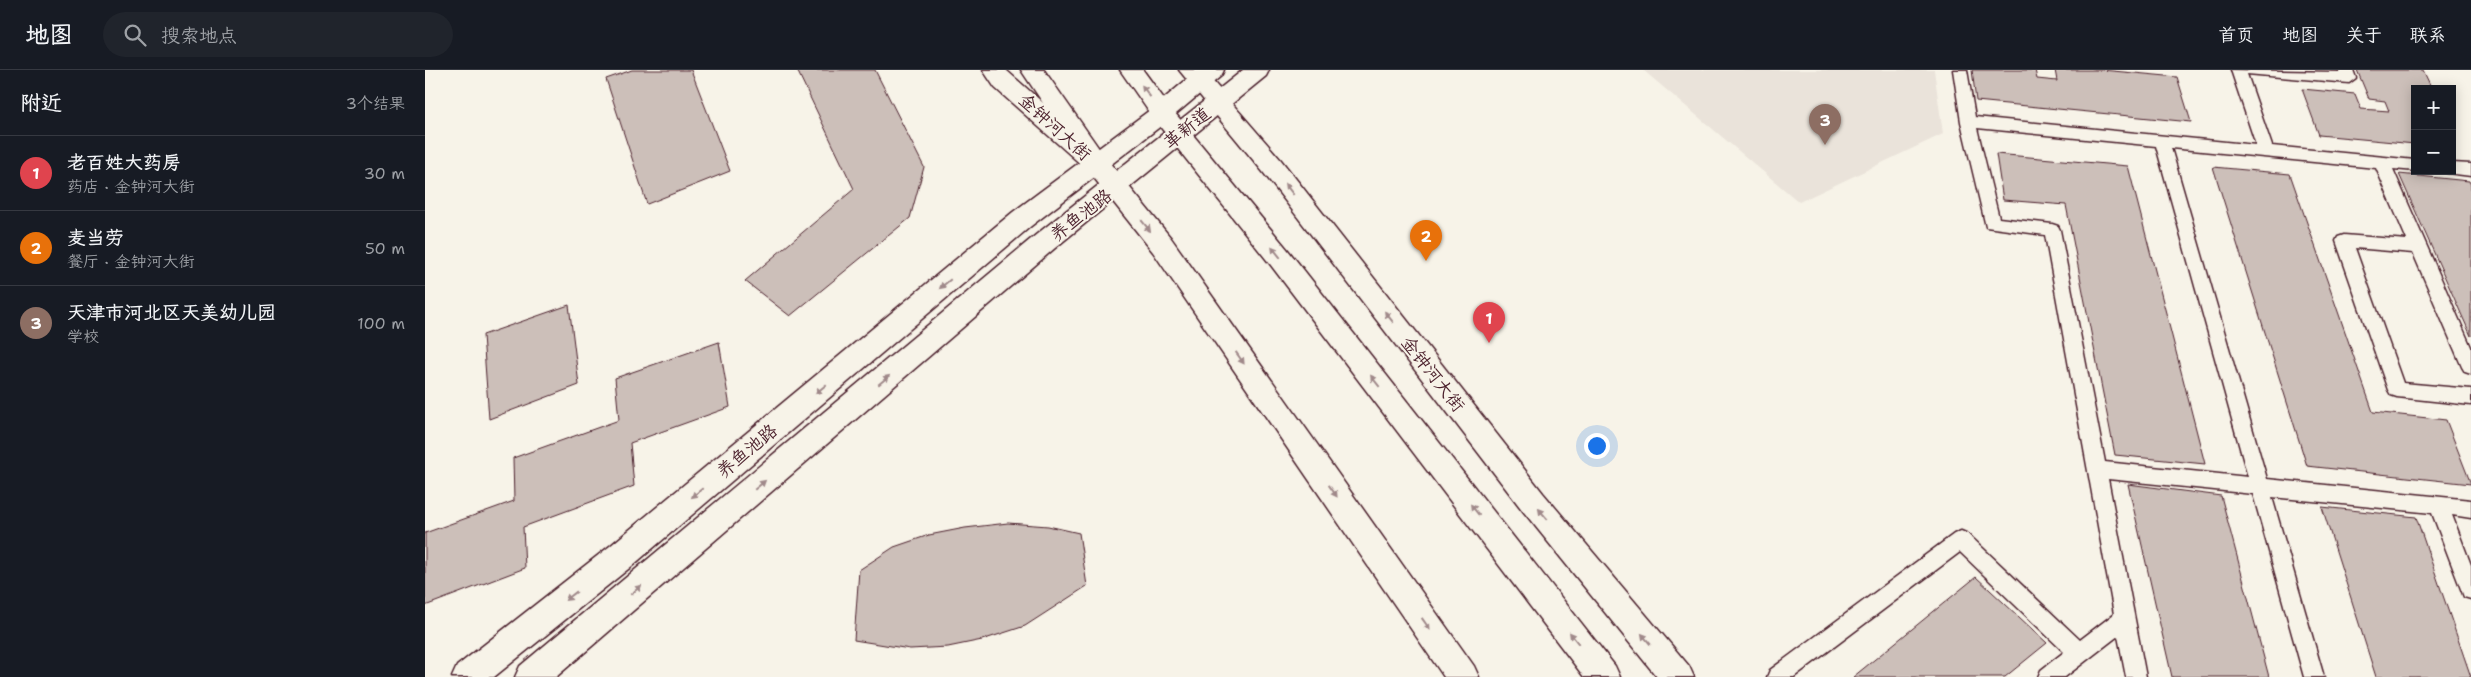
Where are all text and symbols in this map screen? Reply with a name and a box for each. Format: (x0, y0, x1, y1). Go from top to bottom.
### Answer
search box (103, 12, 453, 57)
text: 地图 (25, 19, 73, 51)
icon: search (121, 21, 149, 49)
text: 搜索地点 (161, 23, 237, 48)
text: 首页 (2218, 23, 2254, 47)
text: 地图 (2282, 23, 2318, 47)
text: 关于 (2346, 23, 2382, 47)
text: 联系 (2410, 23, 2446, 47)
one-way arrow (1141, 85, 1152, 98)
map controls (2411, 85, 2456, 175)
button: + (2411, 85, 2456, 130)
street label: 金钟河大街 (1014, 88, 1096, 166)
text: 附近 (20, 89, 62, 117)
text: 3个结果 (346, 93, 405, 114)
street label: 革新道 (1158, 102, 1216, 154)
pin: 3 (1809, 104, 1841, 145)
button: − (2411, 130, 2456, 175)
text: 老百姓大药房 (67, 150, 181, 175)
text: 1 (32, 163, 40, 184)
text: 30 m (364, 163, 405, 184)
text: 药店 · 金钟河大街 (67, 176, 194, 197)
street label: 养鱼池路 (1045, 183, 1117, 247)
one-way arrow (1284, 183, 1295, 196)
one-way arrow (1141, 219, 1152, 232)
pin: 2 (1410, 220, 1442, 261)
text: 麦当劳 (67, 225, 124, 250)
text: 2 (30, 238, 42, 259)
text: 50 m (365, 238, 405, 259)
one-way arrow (1271, 246, 1281, 259)
text: 餐厅 · 金钟河大街 (67, 251, 194, 272)
one-way arrow (939, 278, 952, 289)
text: 天津市河北区天美幼儿园 (67, 300, 276, 325)
pin: 1 (1473, 302, 1505, 343)
one-way arrow (1384, 310, 1394, 324)
text: 3 (30, 313, 42, 334)
text: 100 m (357, 313, 405, 334)
text: 学校 (67, 326, 99, 347)
street label: 金钟河大街 (1396, 331, 1470, 417)
one-way arrow (1235, 351, 1245, 365)
one-way arrow (877, 374, 890, 385)
one-way arrow (1370, 375, 1381, 388)
one-way arrow (815, 383, 828, 394)
street label: 养鱼池路 (712, 419, 782, 483)
your location (1584, 433, 1610, 459)
one-way arrow (754, 479, 766, 491)
one-way arrow (1328, 484, 1338, 498)
one-way arrow (691, 487, 703, 499)
one-way arrow (1469, 504, 1480, 517)
one-way arrow (1537, 508, 1548, 521)
one-way arrow (630, 584, 642, 596)
one-way arrow (565, 590, 578, 601)
one-way arrow (1421, 617, 1431, 631)
one-way arrow (1568, 632, 1579, 645)
one-way arrow (1641, 633, 1652, 646)

